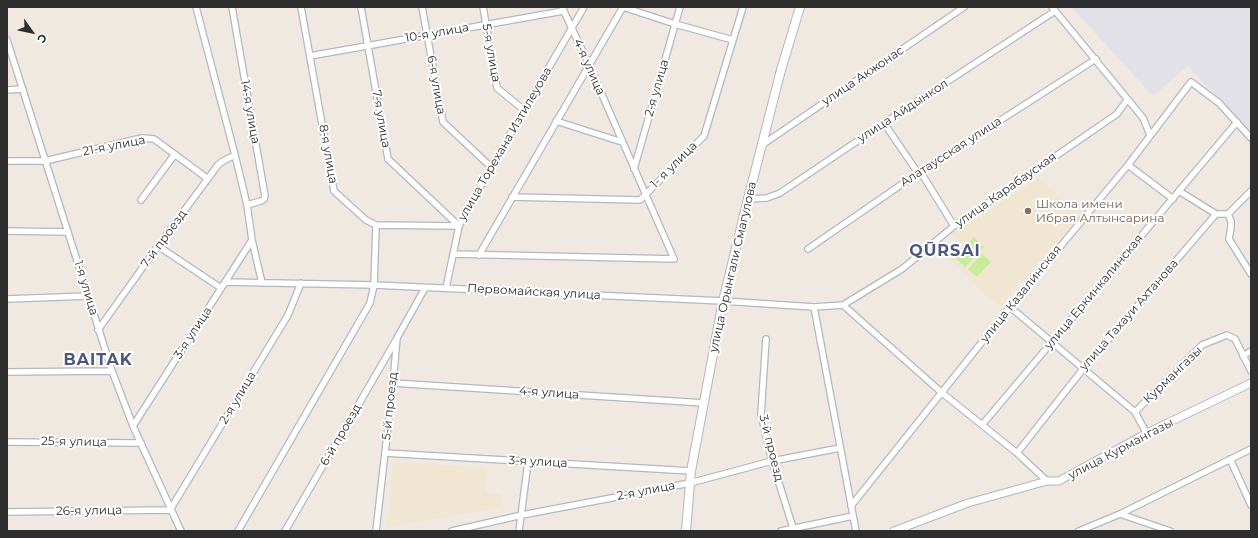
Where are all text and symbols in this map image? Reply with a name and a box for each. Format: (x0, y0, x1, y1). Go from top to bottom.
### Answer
north arrow (12, 12, 52, 52)
street label: 10-я улица (404, 20, 470, 46)
street label: 5-я улица (479, 23, 503, 83)
text: С (34, 31, 50, 46)
street label: 4-я улица (570, 37, 608, 97)
street label: улица Акжонас (819, 43, 907, 109)
street label: 6-я улица (424, 54, 448, 116)
street label: 2-я улица (642, 58, 672, 118)
street label: улица Торехана Изтилеуова (455, 65, 555, 223)
street label: улица Айдынкол (855, 76, 951, 146)
street label: 14-я улица (237, 79, 263, 145)
street label: 7-я улица (369, 89, 393, 149)
street label: Алатаусская улица (898, 114, 1004, 190)
street label: 8-я улица (316, 123, 340, 185)
street label: 21-я улица (82, 133, 146, 159)
street label: 1- я улица (648, 139, 700, 191)
street label: улица Карабауская (953, 150, 1059, 230)
street label: улица Орынгали Смагулова (706, 180, 760, 354)
place label: Школа имени Ибрая Алтынсарина (1036, 197, 1164, 225)
marker: Школа имени Ибрая Алтынсарина (1023, 206, 1033, 216)
street label: 7-й проезд (138, 207, 190, 271)
street label: улица Еркинкалинская (1042, 232, 1146, 352)
district label: QŪRSAI (909, 241, 981, 261)
street label: улица Казалинская (977, 242, 1065, 346)
street label: улица Тахауи Ахтанова (1077, 256, 1181, 374)
street label: 1-я улица (71, 259, 101, 317)
street label: Первомайская улица (467, 281, 601, 303)
street label: 3-я улица (171, 304, 215, 362)
street label: Курмангазы (1141, 343, 1205, 407)
district label: BAITAK (63, 350, 133, 370)
street label: 2-я улица (217, 369, 259, 427)
street label: 5-й проезд (379, 371, 401, 441)
street label: 4-я улица (518, 384, 580, 402)
street label: 6-й проезд (318, 402, 364, 468)
street label: 3-й проезд (756, 413, 786, 483)
street label: улица Курмангазы (1066, 415, 1176, 483)
street label: 25-я улица (41, 434, 107, 450)
street label: 3-я улица (508, 453, 568, 471)
street label: 2-я улица (616, 478, 676, 504)
street label: 26-я улица (56, 503, 122, 519)

